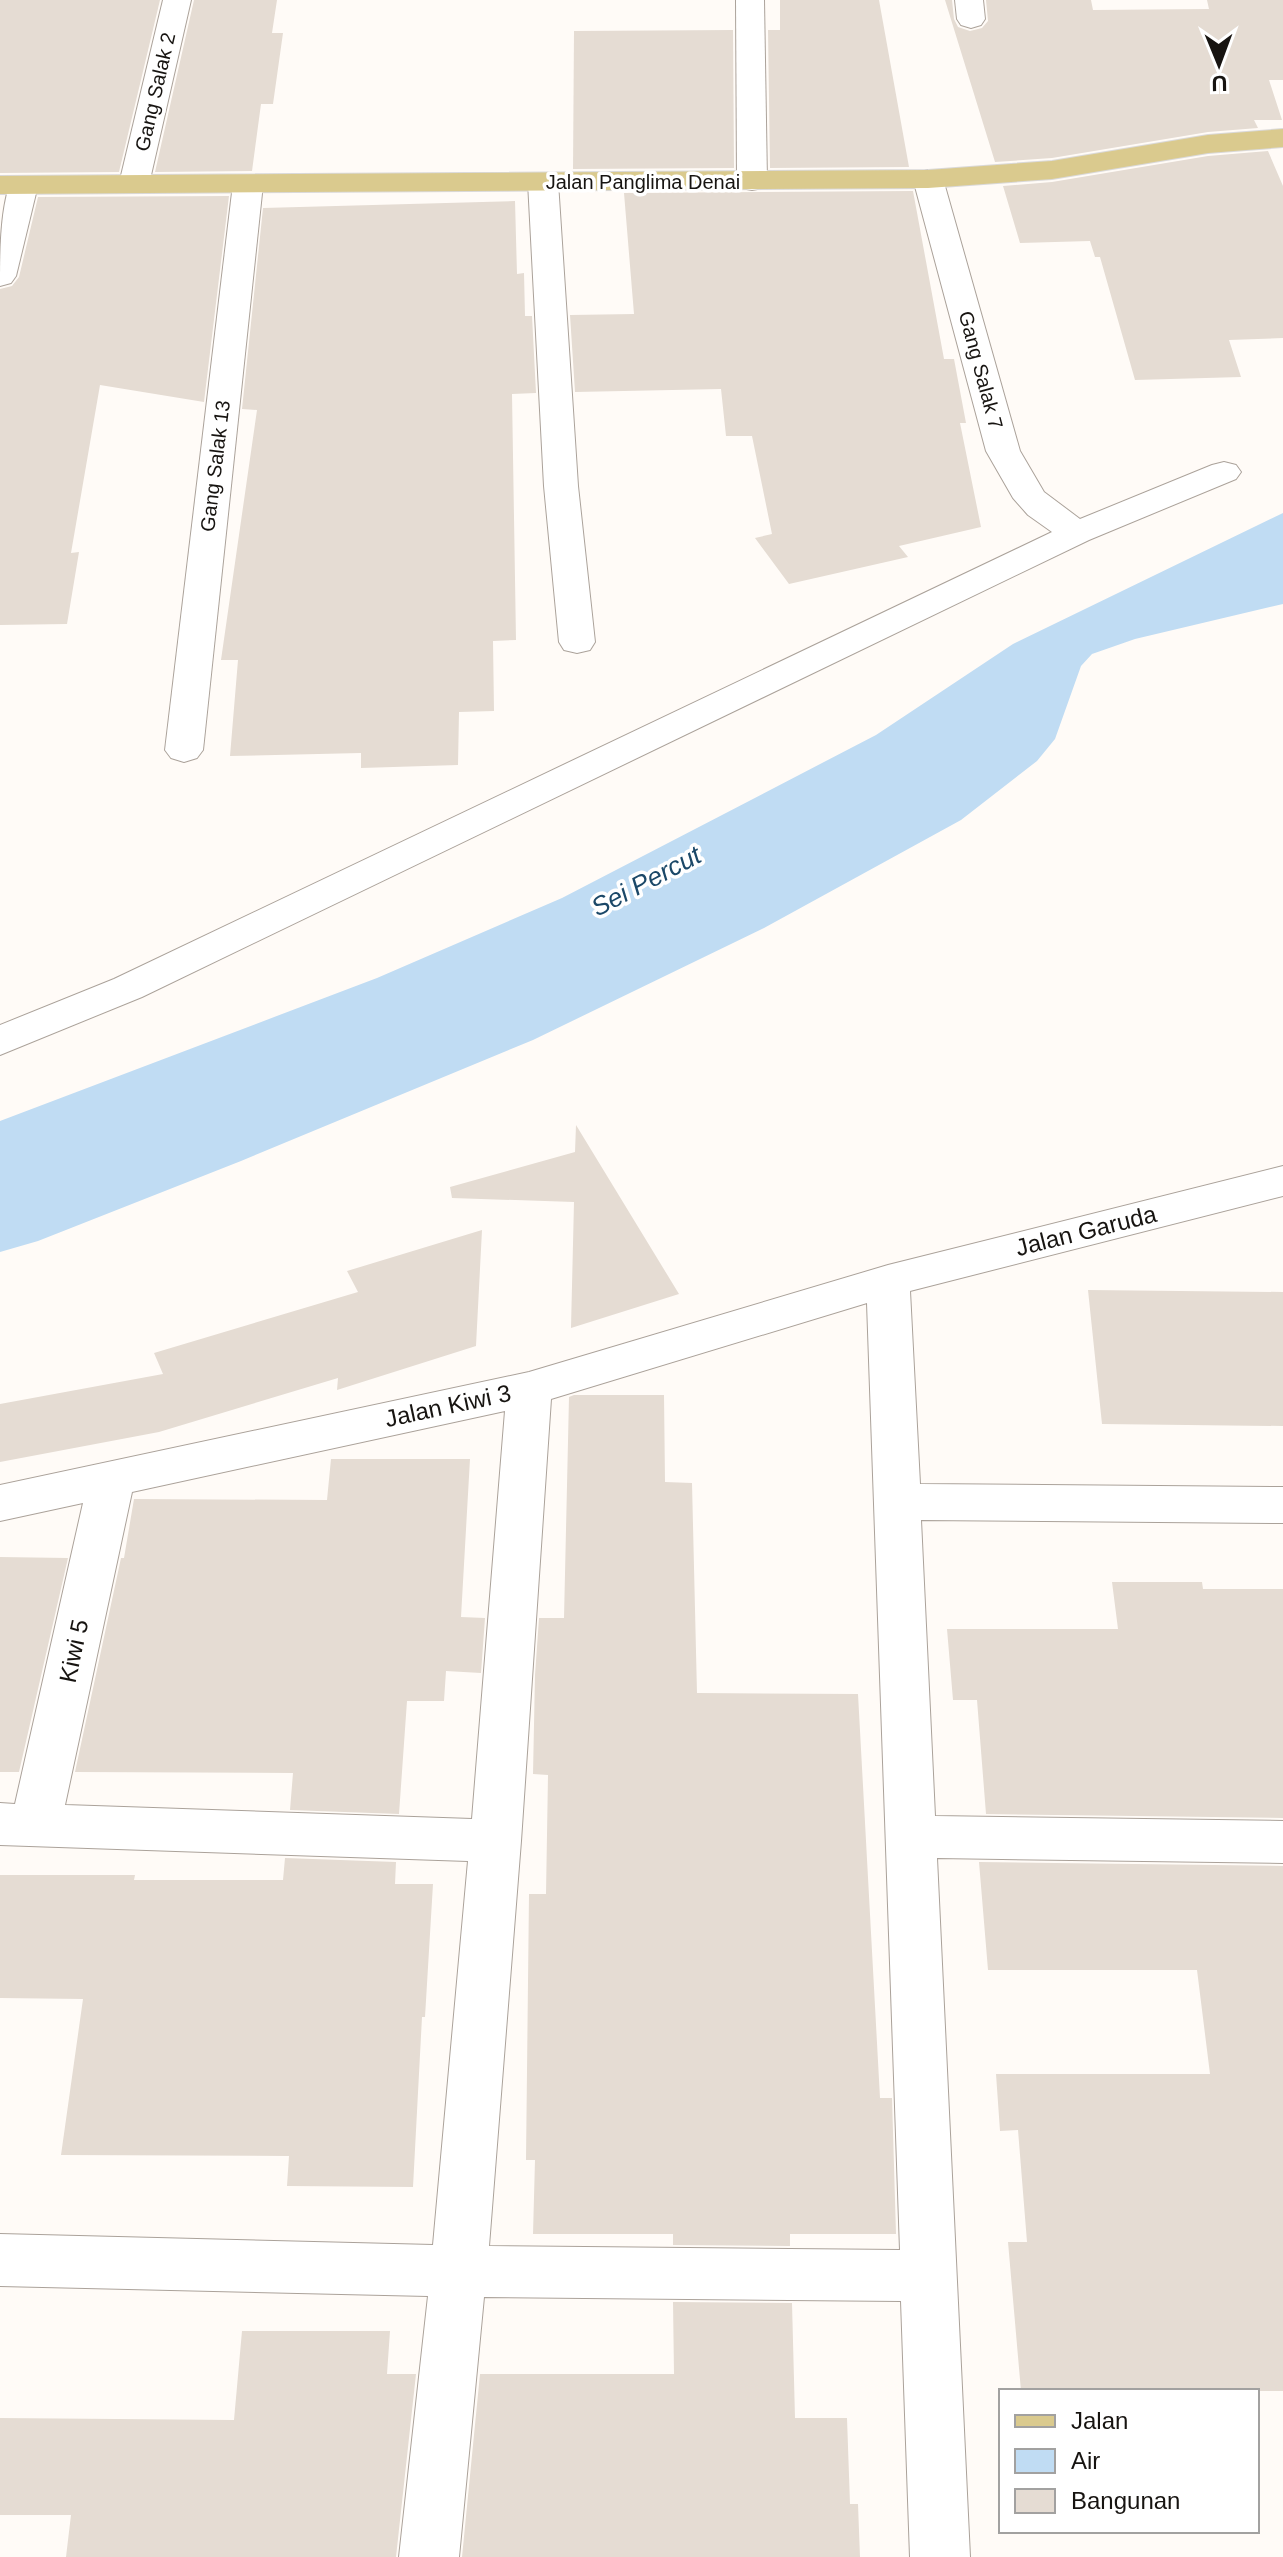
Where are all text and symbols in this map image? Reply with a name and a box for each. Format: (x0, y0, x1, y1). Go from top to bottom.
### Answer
north arrow (1179, 24, 1259, 104)
street label: Gang Salak 2 (131, 30, 179, 154)
text: U (1211, 71, 1228, 96)
street label: Jalan Panglima Denai (546, 171, 740, 193)
street label: Gang Salak 7 (955, 309, 1007, 431)
street label: Gang Salak 13 (196, 399, 234, 533)
water label: Sei Percut (586, 839, 708, 922)
street label: Jalan Garuda (1013, 1200, 1160, 1261)
street label: Jalan Kiwi 3 (382, 1379, 513, 1432)
street label: Kiwi 5 (54, 1617, 93, 1685)
legend (999, 2389, 1259, 2533)
text: Jalan (1071, 2407, 1128, 2434)
text: Air (1071, 2447, 1100, 2474)
text: Bangunan (1071, 2487, 1180, 2514)

